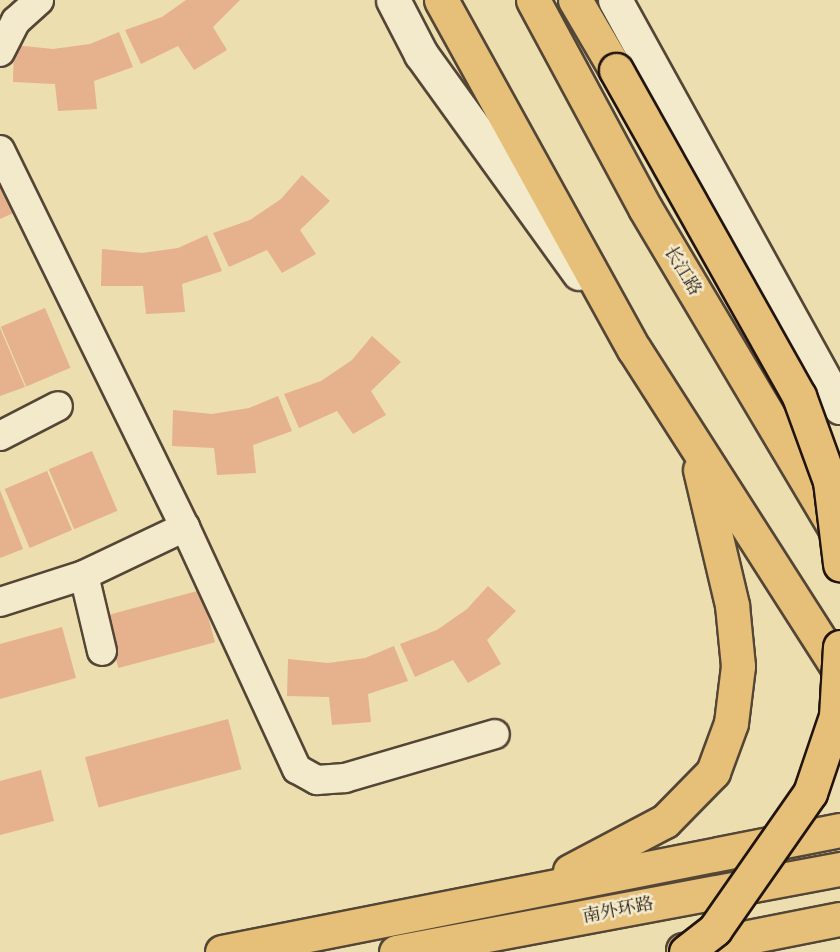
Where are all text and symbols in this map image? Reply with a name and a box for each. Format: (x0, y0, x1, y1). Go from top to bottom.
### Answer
street label: 长江路 (659, 242, 705, 300)
street label: 南外环路 (581, 894, 655, 928)

